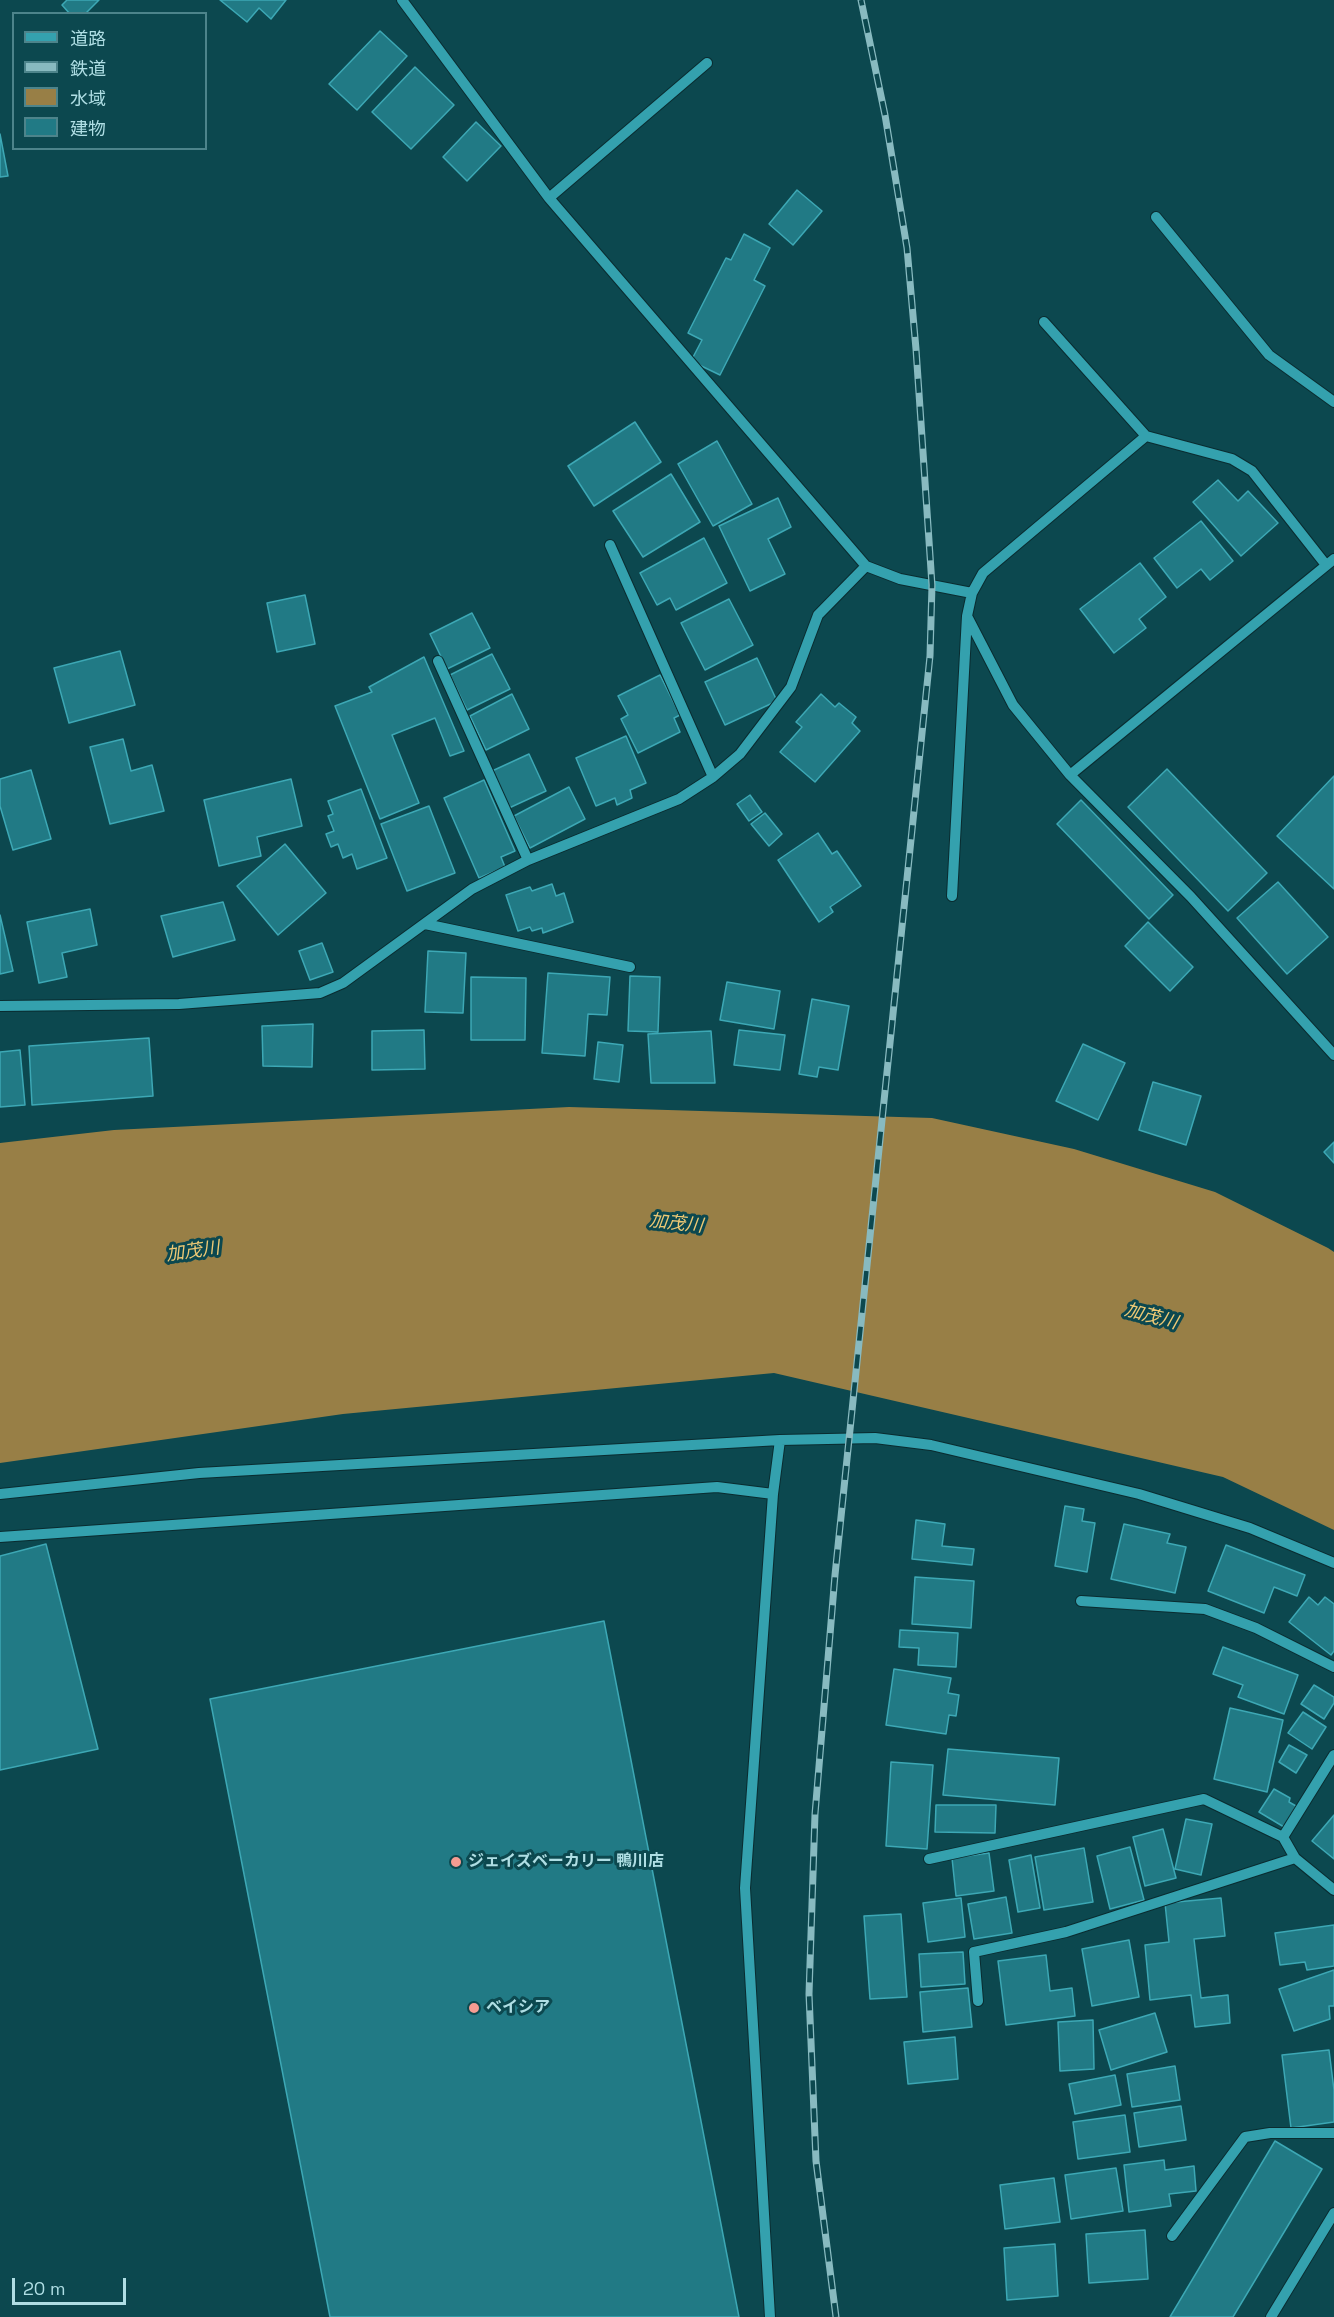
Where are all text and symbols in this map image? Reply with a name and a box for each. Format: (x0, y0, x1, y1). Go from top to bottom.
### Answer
legend (12, 12, 207, 150)
text: 道路 (70, 27, 106, 50)
text: 鉄道 (70, 57, 106, 80)
text: 水域 (70, 87, 106, 110)
text: 建物 (70, 117, 106, 140)
water label: 加茂川 (648, 1210, 704, 1238)
water label: 加茂川 (165, 1238, 221, 1266)
water label: 加茂川 (1122, 1300, 1180, 1334)
place label: ジェイズベーカリー 鴨川店 (468, 1852, 664, 1872)
marker: ジェイズベーカリー 鴨川店 (449, 1855, 463, 1869)
place label: ベイシア (486, 1998, 550, 2018)
marker: ベイシア (467, 2001, 481, 2015)
scale bar (15, 2266, 129, 2304)
text: 20 m (23, 2277, 66, 2300)

